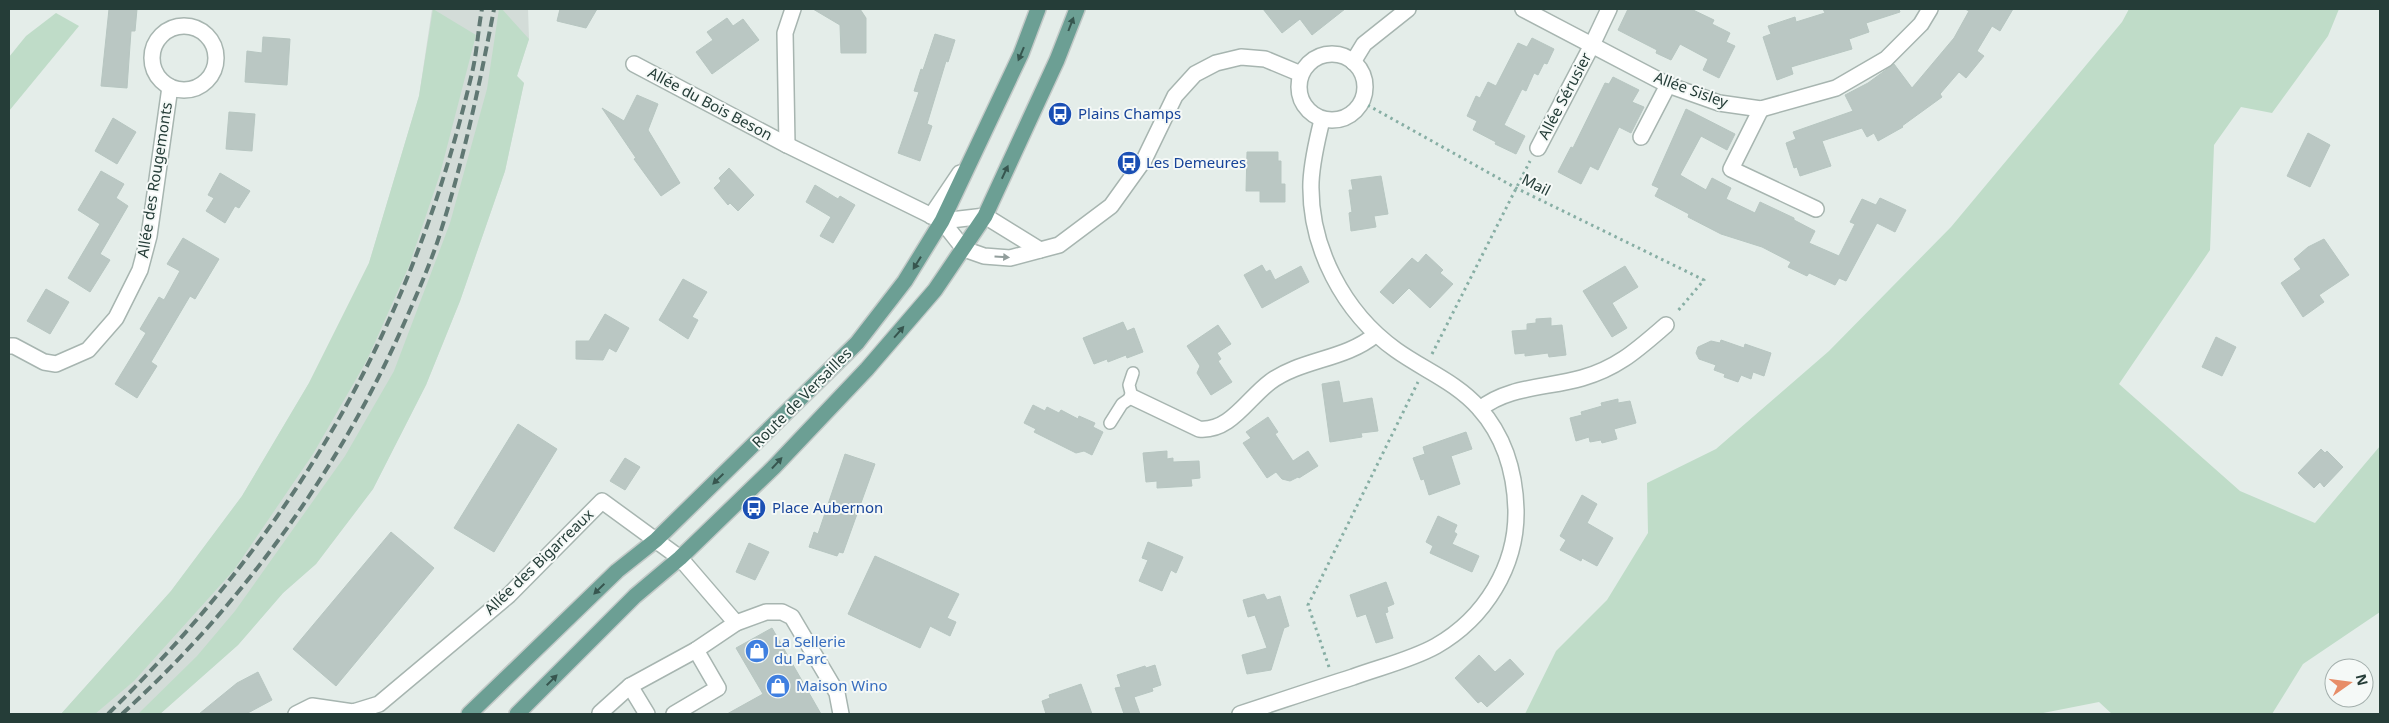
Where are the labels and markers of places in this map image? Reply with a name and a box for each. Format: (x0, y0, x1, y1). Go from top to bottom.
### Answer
bus stop icon: Plains Champs (1047, 101, 1073, 127)
place label: Plains Champs (1078, 103, 1181, 123)
bus stop icon: Les Demeures (1116, 150, 1142, 176)
place label: Les Demeures (1146, 152, 1246, 172)
bus stop icon: Place Aubernon (741, 495, 767, 521)
place label: Place Aubernon (772, 497, 883, 517)
place label: La Sellerie du Parc (774, 631, 846, 668)
shop icon: La Sellerie du Parc (744, 638, 770, 664)
shop icon: Maison Wino (765, 673, 791, 699)
place label: Maison Wino (796, 675, 888, 695)

